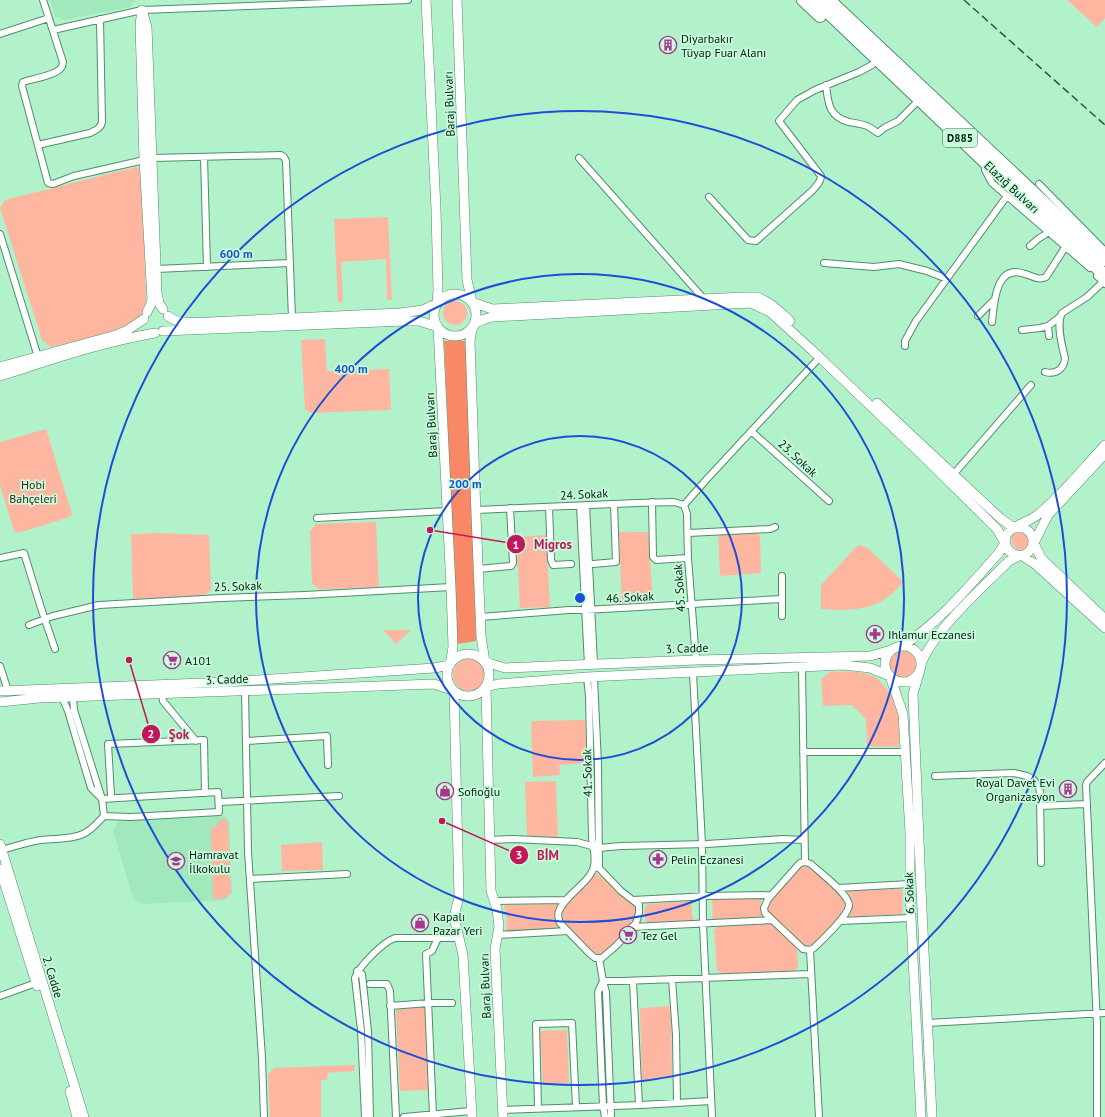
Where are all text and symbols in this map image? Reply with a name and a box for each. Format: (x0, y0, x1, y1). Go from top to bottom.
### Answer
place label: Diyarbakır Tüyap Fuar Alanı (681, 31, 766, 60)
building icon: Diyarbakır Tüyap Fuar Alanı (658, 35, 678, 55)
street label: Baraj Bulvarı (440, 71, 458, 137)
road number: D885 (943, 129, 977, 147)
street label: Elazığ Bulvarı (981, 158, 1043, 216)
text: 600 m (219, 246, 253, 261)
text: 400 m (334, 361, 368, 376)
street label: Baraj Bulvarı (422, 392, 440, 458)
street label: 23. Sokak (775, 436, 821, 480)
text: 200 m (448, 476, 482, 491)
park label: Hobi Bahçeleri (9, 477, 57, 506)
street label: 24. Sokak (560, 485, 609, 503)
callout: Migros (506, 532, 580, 557)
text: Migros (534, 536, 572, 553)
text: 1 (513, 537, 519, 552)
street label: 45. Sokak (670, 563, 688, 613)
street label: 25. Sokak (214, 578, 263, 594)
street label: 46. Sokak (606, 588, 655, 606)
centre of rings (573, 591, 587, 605)
pharmacy icon: Ihlamur Eczanesi (865, 624, 885, 644)
place label: Ihlamur Eczanesi (888, 627, 975, 642)
street label: 3. Cadde (665, 640, 709, 656)
supermarket icon: A101 (162, 650, 182, 670)
place label: A101 (185, 653, 212, 668)
street label: 3. Cadde (205, 671, 249, 687)
callout: Şok (141, 722, 198, 747)
text: 2 (148, 726, 154, 741)
text: Şok (169, 726, 190, 743)
street label: 41. Sokak (579, 749, 595, 797)
place label: Royal Davet Evi Organizasyon (976, 775, 1055, 804)
building icon: Royal Davet Evi Organizasyon (1058, 779, 1078, 799)
shop icon: Sofioğlu (435, 781, 455, 801)
place label: Sofioğlu (458, 784, 500, 799)
callout: BİM (509, 843, 567, 868)
place label: Hamravat İlkokulu (189, 847, 239, 876)
text: 3 (516, 847, 522, 862)
text: BİM (537, 847, 559, 864)
pharmacy icon: Pelin Eczanesi (648, 849, 668, 869)
school or university icon: Hamravat İlkokulu (166, 851, 186, 871)
place label: Pelin Eczanesi (671, 852, 744, 867)
street label: 6. Sokak (901, 872, 917, 914)
place label: Kapalı Pazar Yeri (433, 909, 483, 938)
shop icon: Kapalı Pazar Yeri (410, 913, 430, 933)
supermarket icon: Tez Gel (618, 925, 638, 945)
place label: Tez Gel (641, 928, 678, 943)
street label: Baraj Bulvarı (476, 953, 494, 1019)
street label: 2. Cadde (40, 954, 66, 1000)

